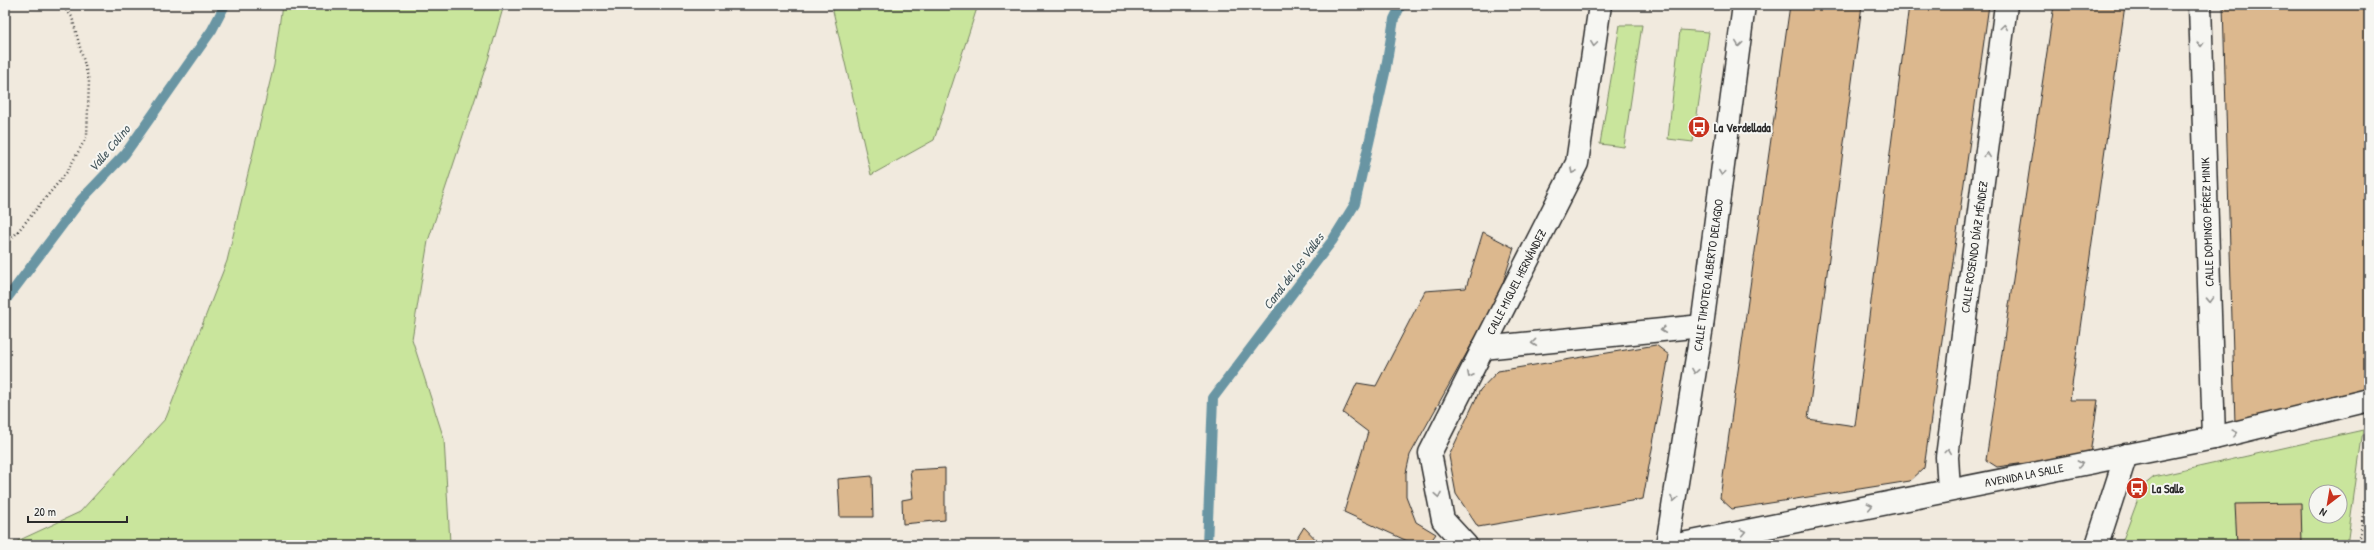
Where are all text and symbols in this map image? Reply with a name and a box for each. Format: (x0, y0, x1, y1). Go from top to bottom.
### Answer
one-way arrow (1999, 23, 2008, 30)
one-way arrow (1590, 41, 1599, 47)
one-way arrow (1735, 41, 1744, 47)
one-way arrow (2197, 41, 2206, 47)
bus stop icon: La Verdellada (1686, 114, 1712, 140)
water label: Valle Colino (84, 119, 135, 175)
place label: La Verdellada (1714, 119, 1771, 136)
one-way arrow (1982, 152, 1991, 158)
street label: CALLE DOMINGO PÉREZ MINIK (2196, 156, 2218, 287)
one-way arrow (1570, 167, 1577, 175)
one-way arrow (1718, 169, 1727, 176)
street label: CALLE ROSENDO DÍAZ MÉNDEZ (1956, 180, 1992, 314)
street label: CALLE TIMOTEO ALBERTO DELAGDO (1689, 197, 1727, 352)
street label: CALLE MIGUEL HERNÁNDEZ (1482, 226, 1550, 338)
water label: Canal del los Valles (1258, 228, 1328, 313)
one-way arrow (2205, 297, 2214, 303)
one-way arrow (1660, 325, 1666, 334)
one-way arrow (1531, 338, 1537, 347)
one-way arrow (1691, 368, 1700, 374)
one-way arrow (1467, 371, 1475, 378)
one-way arrow (2232, 430, 2238, 438)
one-way arrow (1943, 448, 1952, 454)
street label: AVENIDA LA SALLE (1983, 459, 2066, 491)
one-way arrow (2077, 460, 2083, 468)
bus stop icon: La Salle (2124, 475, 2150, 501)
place label: La Salle (2152, 480, 2184, 497)
north arrow (2308, 484, 2348, 524)
one-way arrow (1433, 492, 1442, 498)
one-way arrow (1670, 496, 1679, 502)
scale bar (28, 498, 127, 524)
one-way arrow (1867, 502, 1873, 510)
text: 20 m (34, 503, 56, 520)
text: N (2317, 505, 2329, 520)
one-way arrow (1740, 528, 1746, 536)

